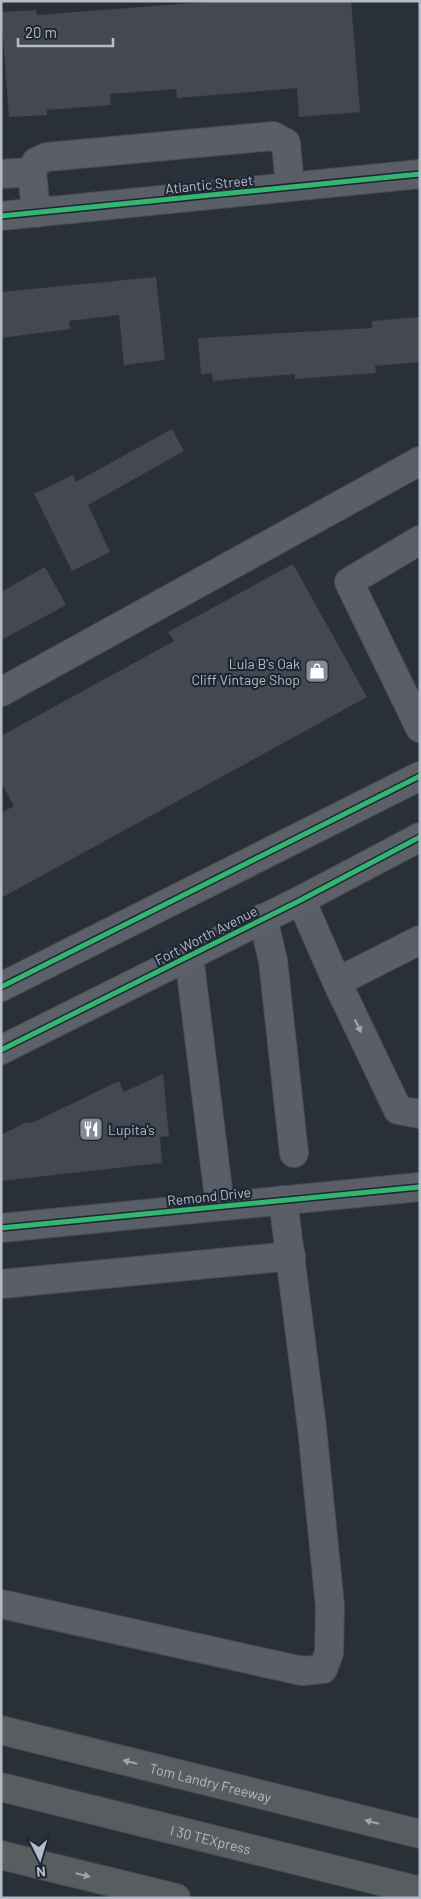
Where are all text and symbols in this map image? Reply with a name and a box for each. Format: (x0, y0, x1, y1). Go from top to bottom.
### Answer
scale bar (18, 15, 112, 47)
text: 20 m (25, 23, 57, 41)
street label: Atlantic Street (164, 171, 254, 197)
place label: Lula B's Oak Cliff Vintage Shop (192, 655, 300, 688)
shop icon: Lula B's Oak Cliff Vintage Shop (304, 658, 330, 684)
street label: Fort Worth Avenue (152, 902, 260, 968)
one-way arrow (354, 1019, 362, 1033)
restaurant icon: Lupita's (78, 1116, 104, 1142)
place label: Lupita's (108, 1121, 155, 1138)
street label: Remond Drive (166, 1183, 252, 1209)
one-way arrow (122, 1758, 137, 1766)
street label: Tom Landry Freeway (148, 1759, 274, 1805)
one-way arrow (365, 1818, 380, 1826)
street label: I 30 TEXpress (169, 1821, 253, 1857)
north arrow (15, 1834, 65, 1884)
text: N (36, 1864, 47, 1881)
one-way arrow (75, 1871, 90, 1879)

